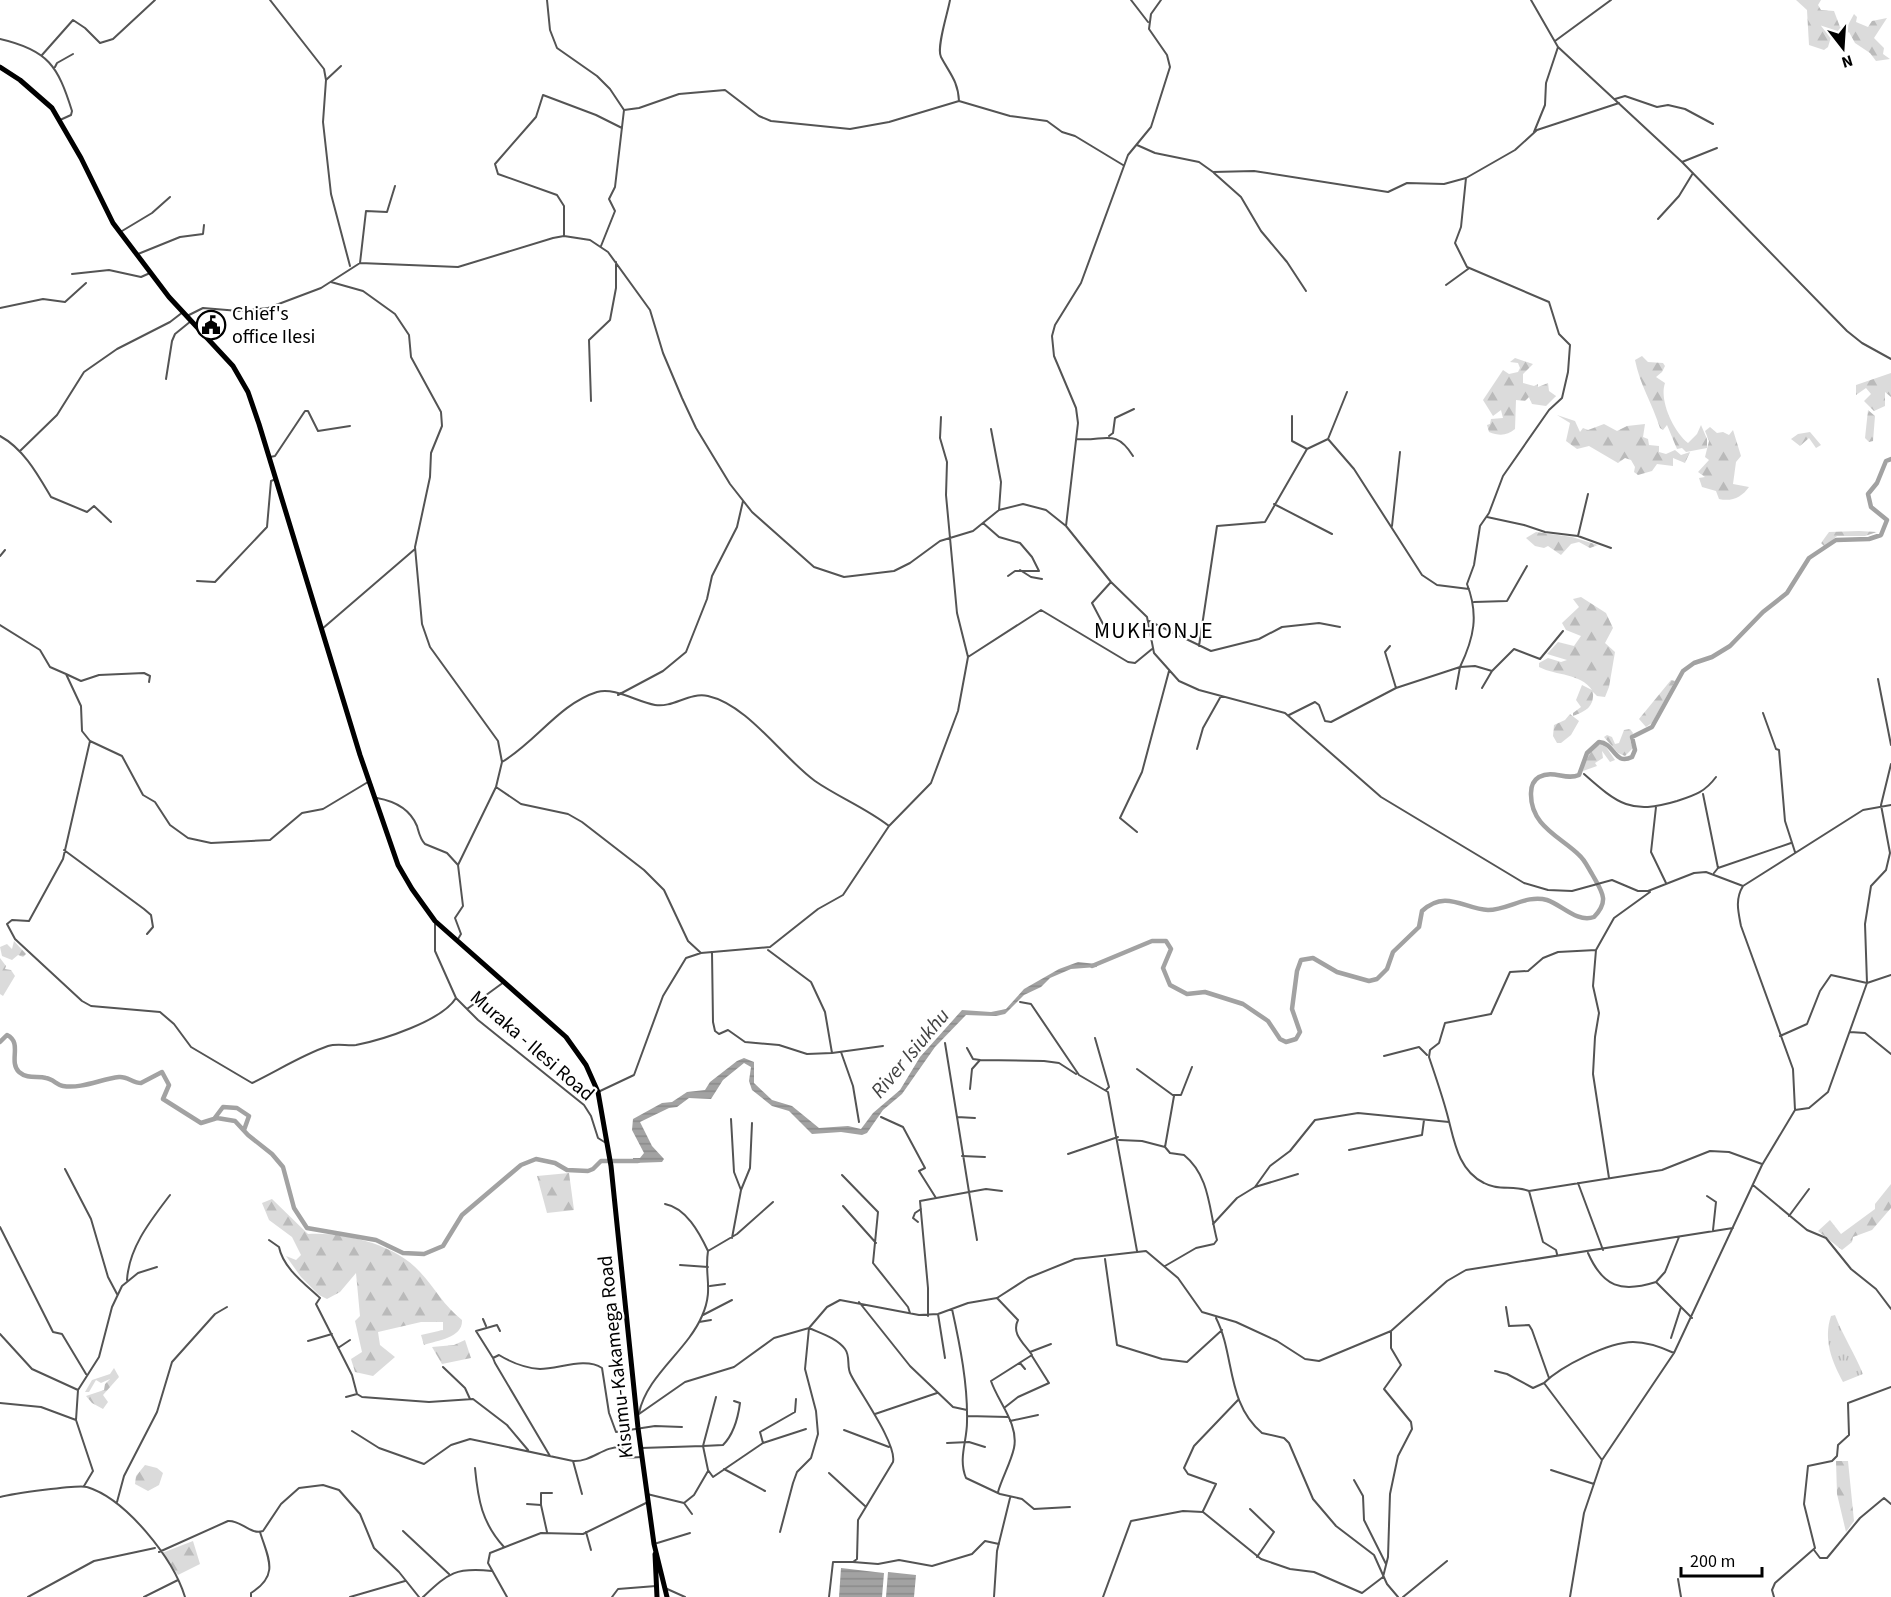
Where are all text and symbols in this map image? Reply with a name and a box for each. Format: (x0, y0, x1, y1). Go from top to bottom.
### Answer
north arrow (1813, 18, 1873, 78)
text: N (1839, 49, 1855, 73)
place label: Chief's office Ilesi (232, 300, 315, 351)
public building icon: Chief's office Ilesi (195, 309, 227, 341)
district label: MUKHONJE (1094, 615, 1214, 647)
street label: Muraka - Ilesi Road (464, 984, 600, 1108)
water label: River Isiukhu (863, 1002, 957, 1104)
street label: Kisumu-Kakamega Road (591, 1254, 641, 1460)
scale bar (1681, 1540, 1762, 1578)
text: 200 m (1690, 1549, 1735, 1574)

